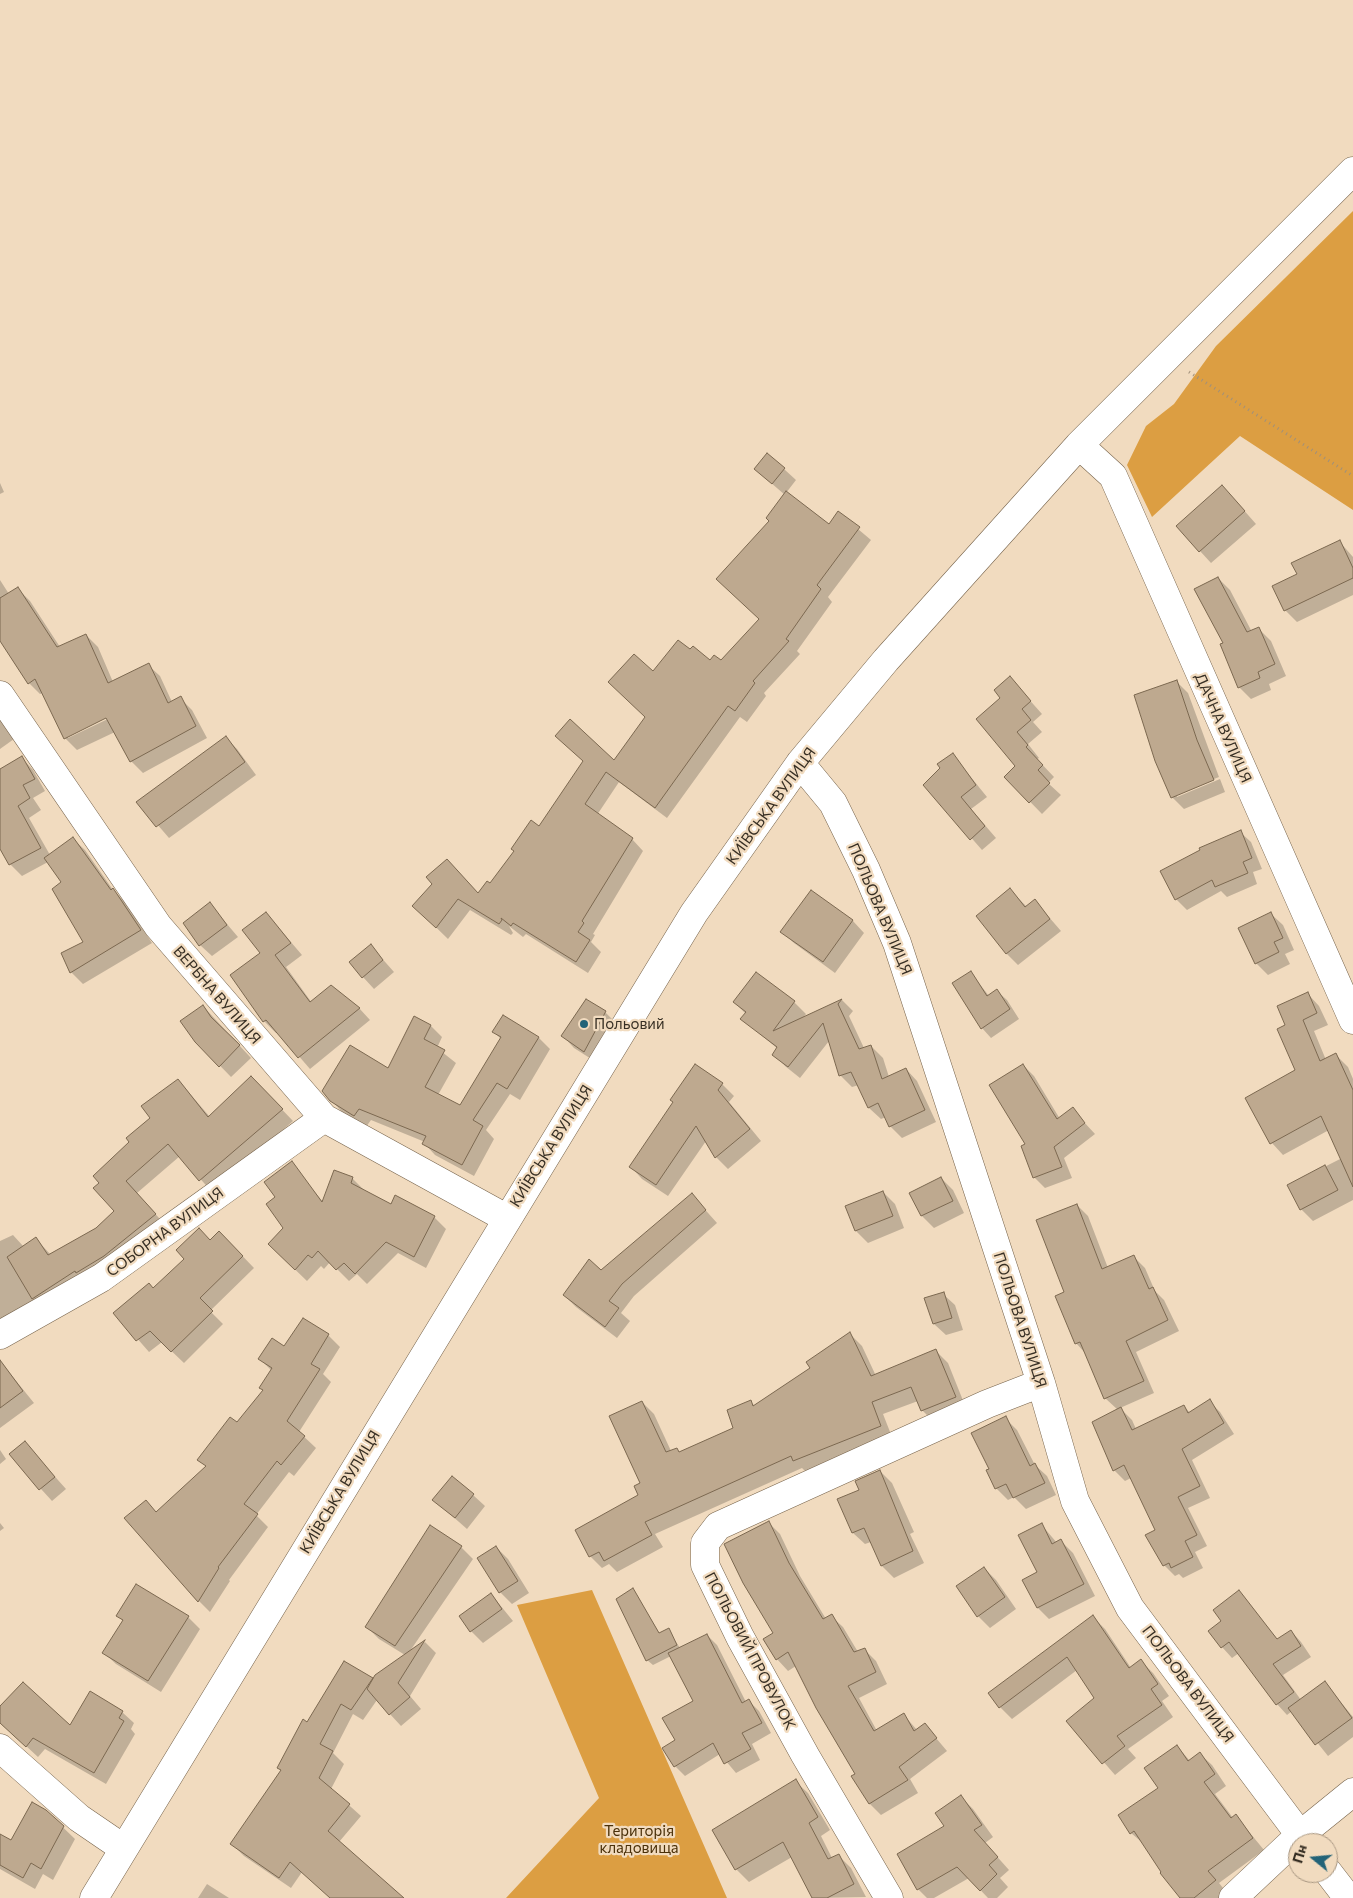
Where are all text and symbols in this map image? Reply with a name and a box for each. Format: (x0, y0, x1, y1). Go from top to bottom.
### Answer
street label: ДАЧНА ВУЛИЦЯ (1191, 670, 1255, 786)
street label: КИЇВСЬКА ВУЛИЦЯ (722, 744, 820, 868)
street label: ПОЛЬОВА ВУЛИЦЯ (844, 840, 916, 978)
street label: ВЕРБНА ВУЛИЦЯ (169, 942, 265, 1048)
place label: Польовий (594, 1015, 665, 1033)
marker: Польовий (578, 1018, 590, 1030)
street label: КИЇВСЬКА ВУЛИЦЯ (506, 1082, 596, 1210)
street label: СОБОРНА ВУЛИЦЯ (103, 1183, 227, 1281)
street label: ПОЛЬОВА ВУЛИЦЯ (990, 1250, 1050, 1390)
street label: КИЇВСЬКА ВУЛИЦЯ (296, 1427, 384, 1557)
street label: ПОЛЬОВИЙ ПРОВУЛОК (701, 1569, 799, 1733)
street label: ПОЛЬОВА ВУЛИЦЯ (1138, 1622, 1238, 1746)
park label: Територія кладовища (599, 1822, 679, 1857)
north arrow (1288, 1833, 1338, 1883)
text: Пн (1288, 1842, 1310, 1865)

